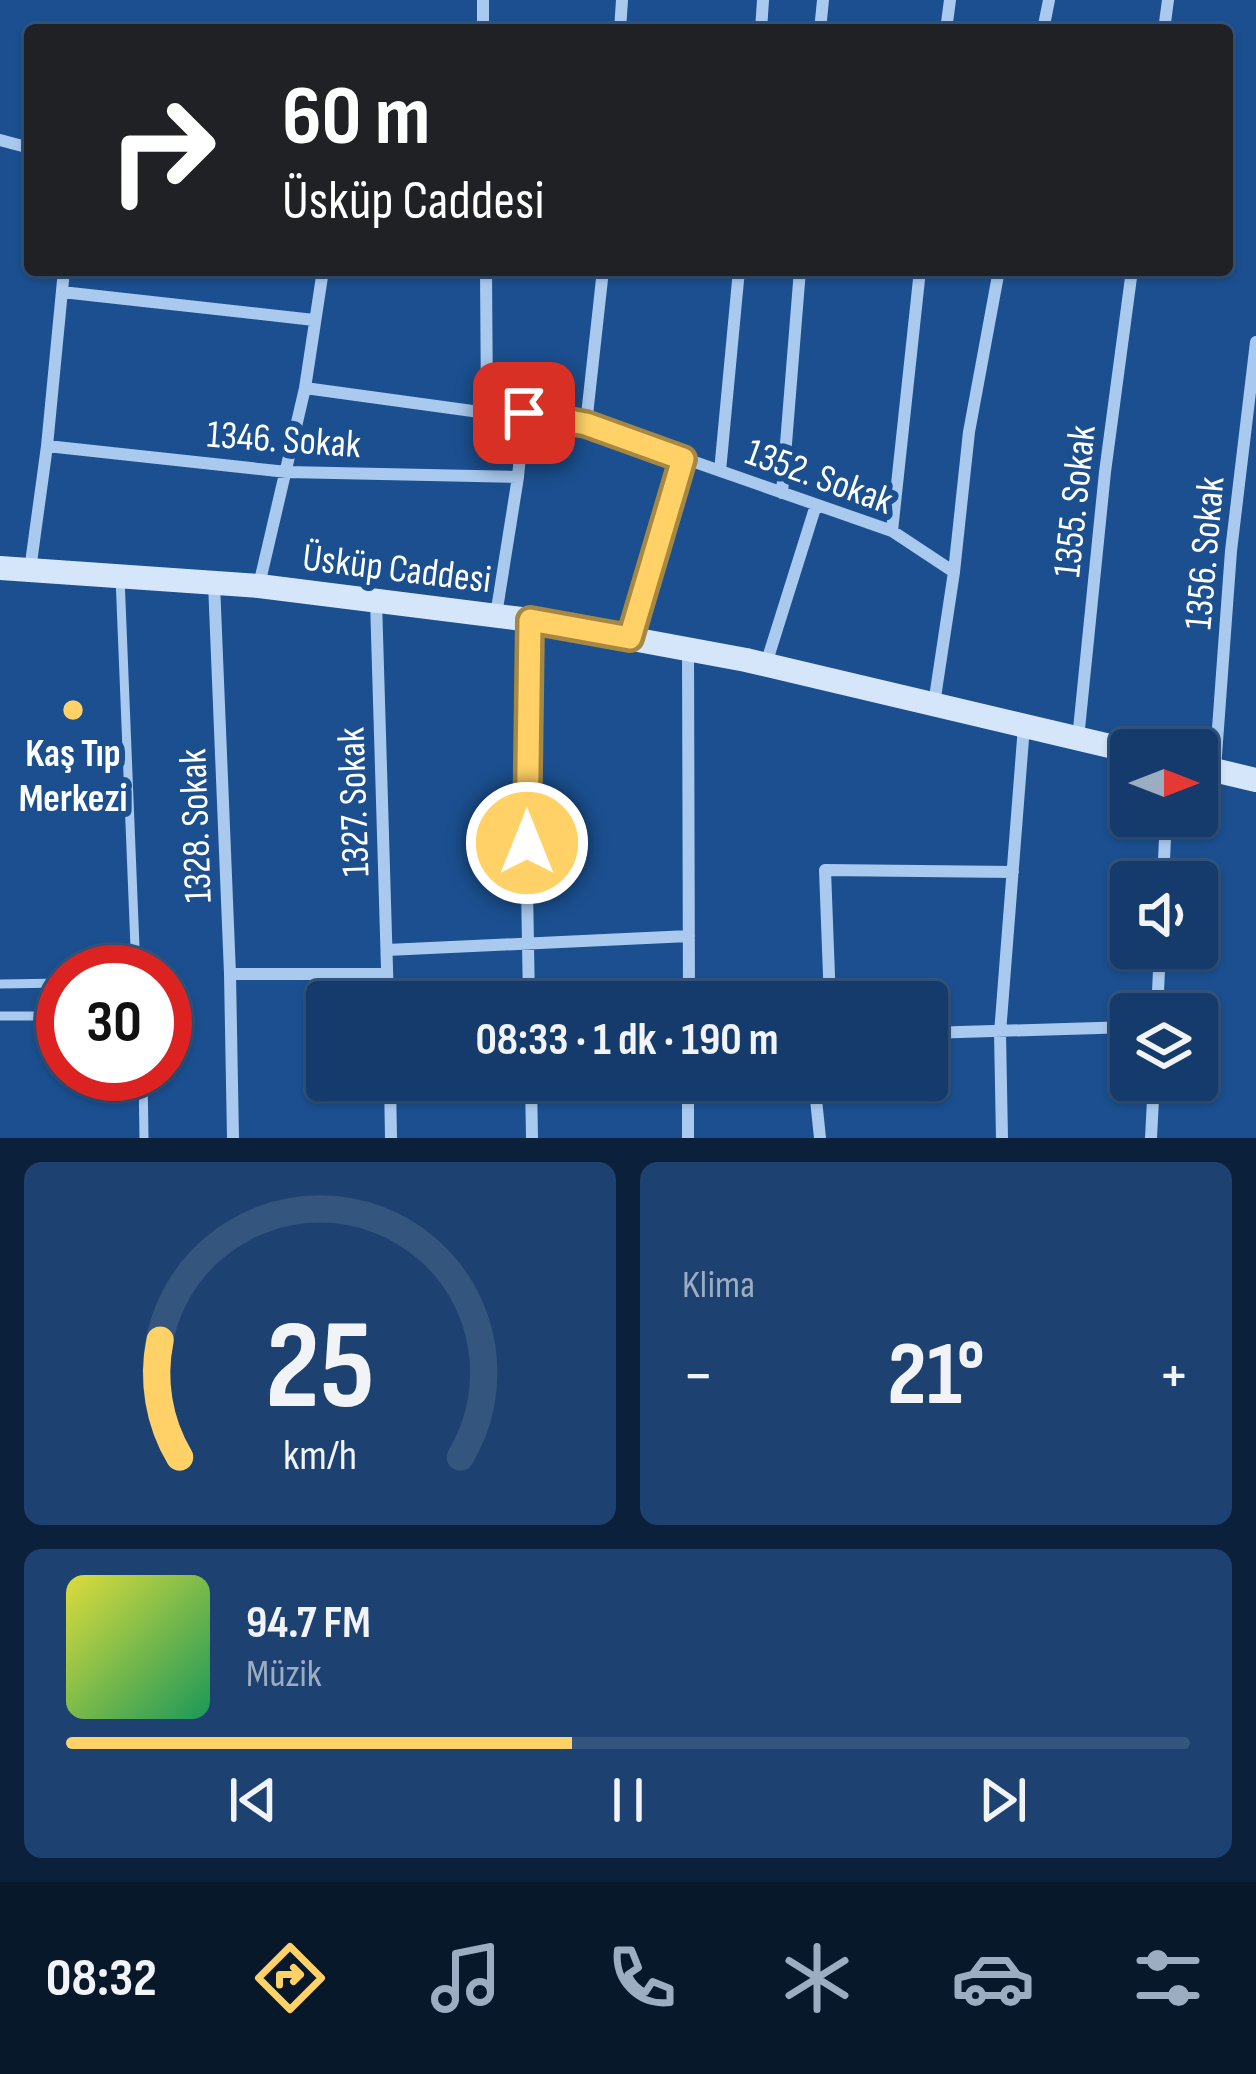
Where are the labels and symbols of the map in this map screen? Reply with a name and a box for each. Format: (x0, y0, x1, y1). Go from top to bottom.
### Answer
pin (473, 362, 575, 464)
street label: 1346. Sokak (205, 412, 362, 469)
street label: 1355. Sokak (1044, 423, 1107, 580)
street label: 1352. Sokak (739, 429, 899, 526)
street label: 1356. Sokak (1175, 475, 1236, 632)
street label: Üsküp Caddesi (300, 535, 494, 604)
marker: Kaş Tıp Merkezi (60, 697, 86, 723)
street label: 1327. Sokak (328, 726, 381, 877)
north arrow (1110, 729, 1218, 837)
place label: Kaş Tıp Merkezi (19, 731, 127, 823)
street label: 1328. Sokak (170, 748, 223, 904)
position arrow (464, 780, 590, 906)
speed limit sign: 30 (36, 945, 192, 1101)

